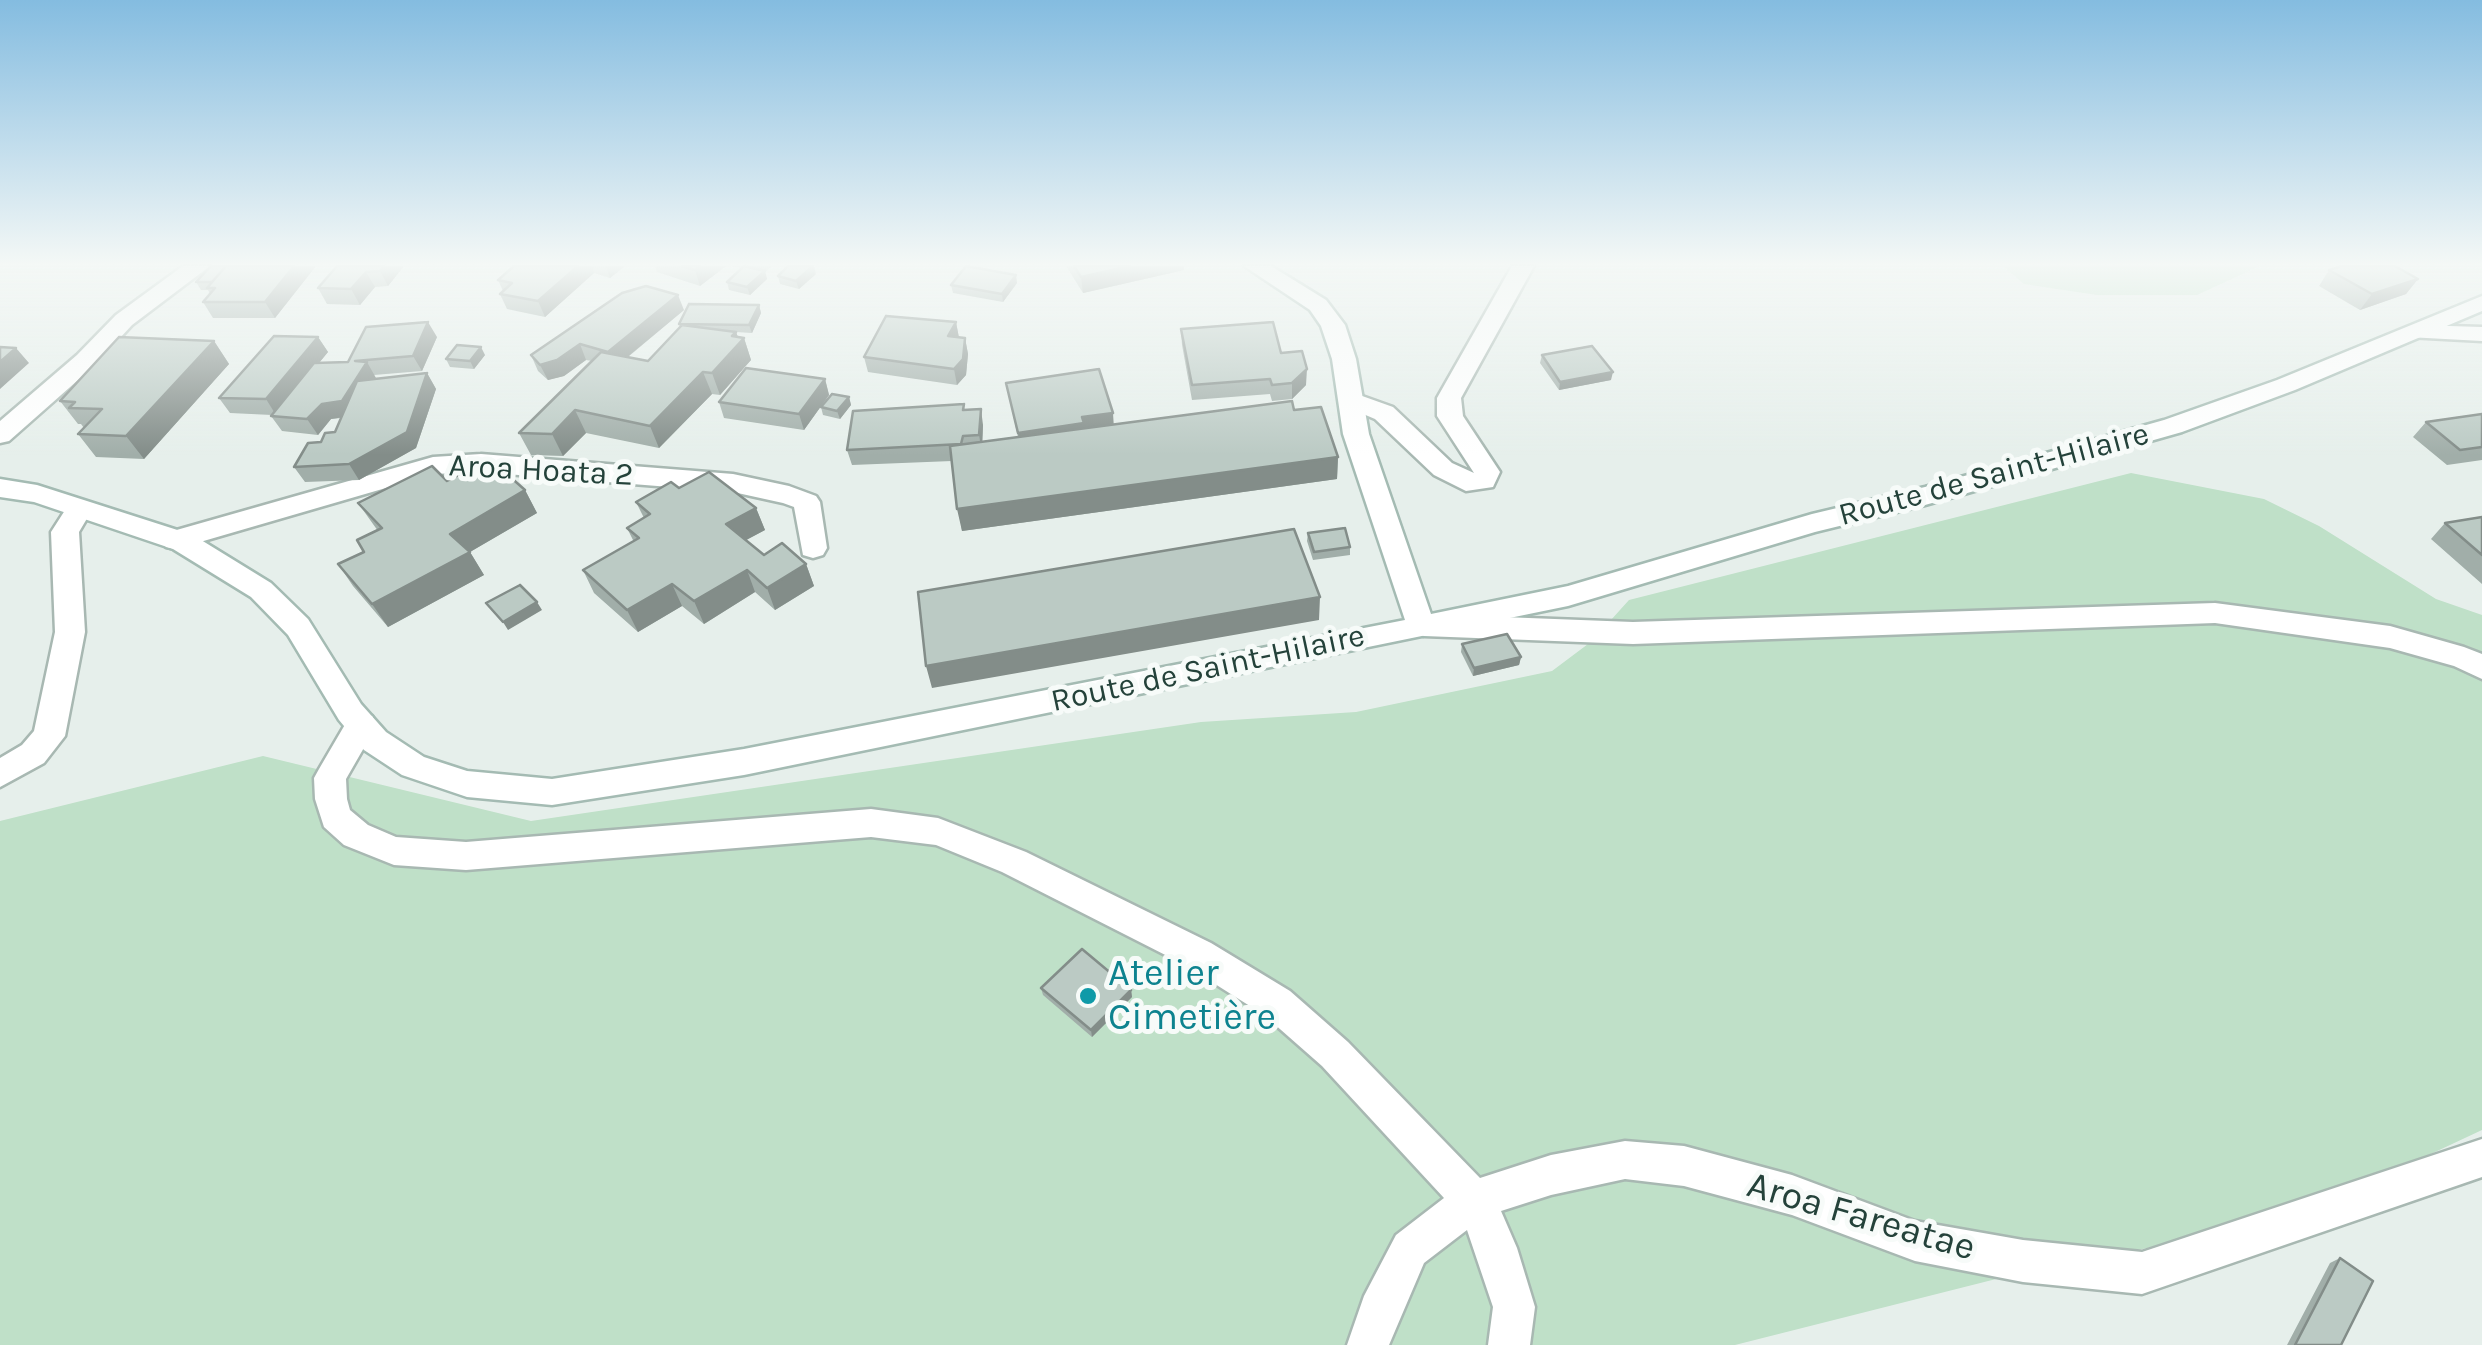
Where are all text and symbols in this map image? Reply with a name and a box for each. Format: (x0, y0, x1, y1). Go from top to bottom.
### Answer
street label: Route de Saint-Hilaire (1835, 415, 2153, 535)
street label: Aroa Hoata 2 (448, 447, 634, 495)
street label: Route de Saint-Hilaire (1048, 617, 1368, 721)
place label: Atelier Cimetière (1108, 951, 1276, 1040)
marker: Atelier Cimetière (1077, 985, 1099, 1007)
street label: Aroa Fareatae (1742, 1163, 1980, 1271)

